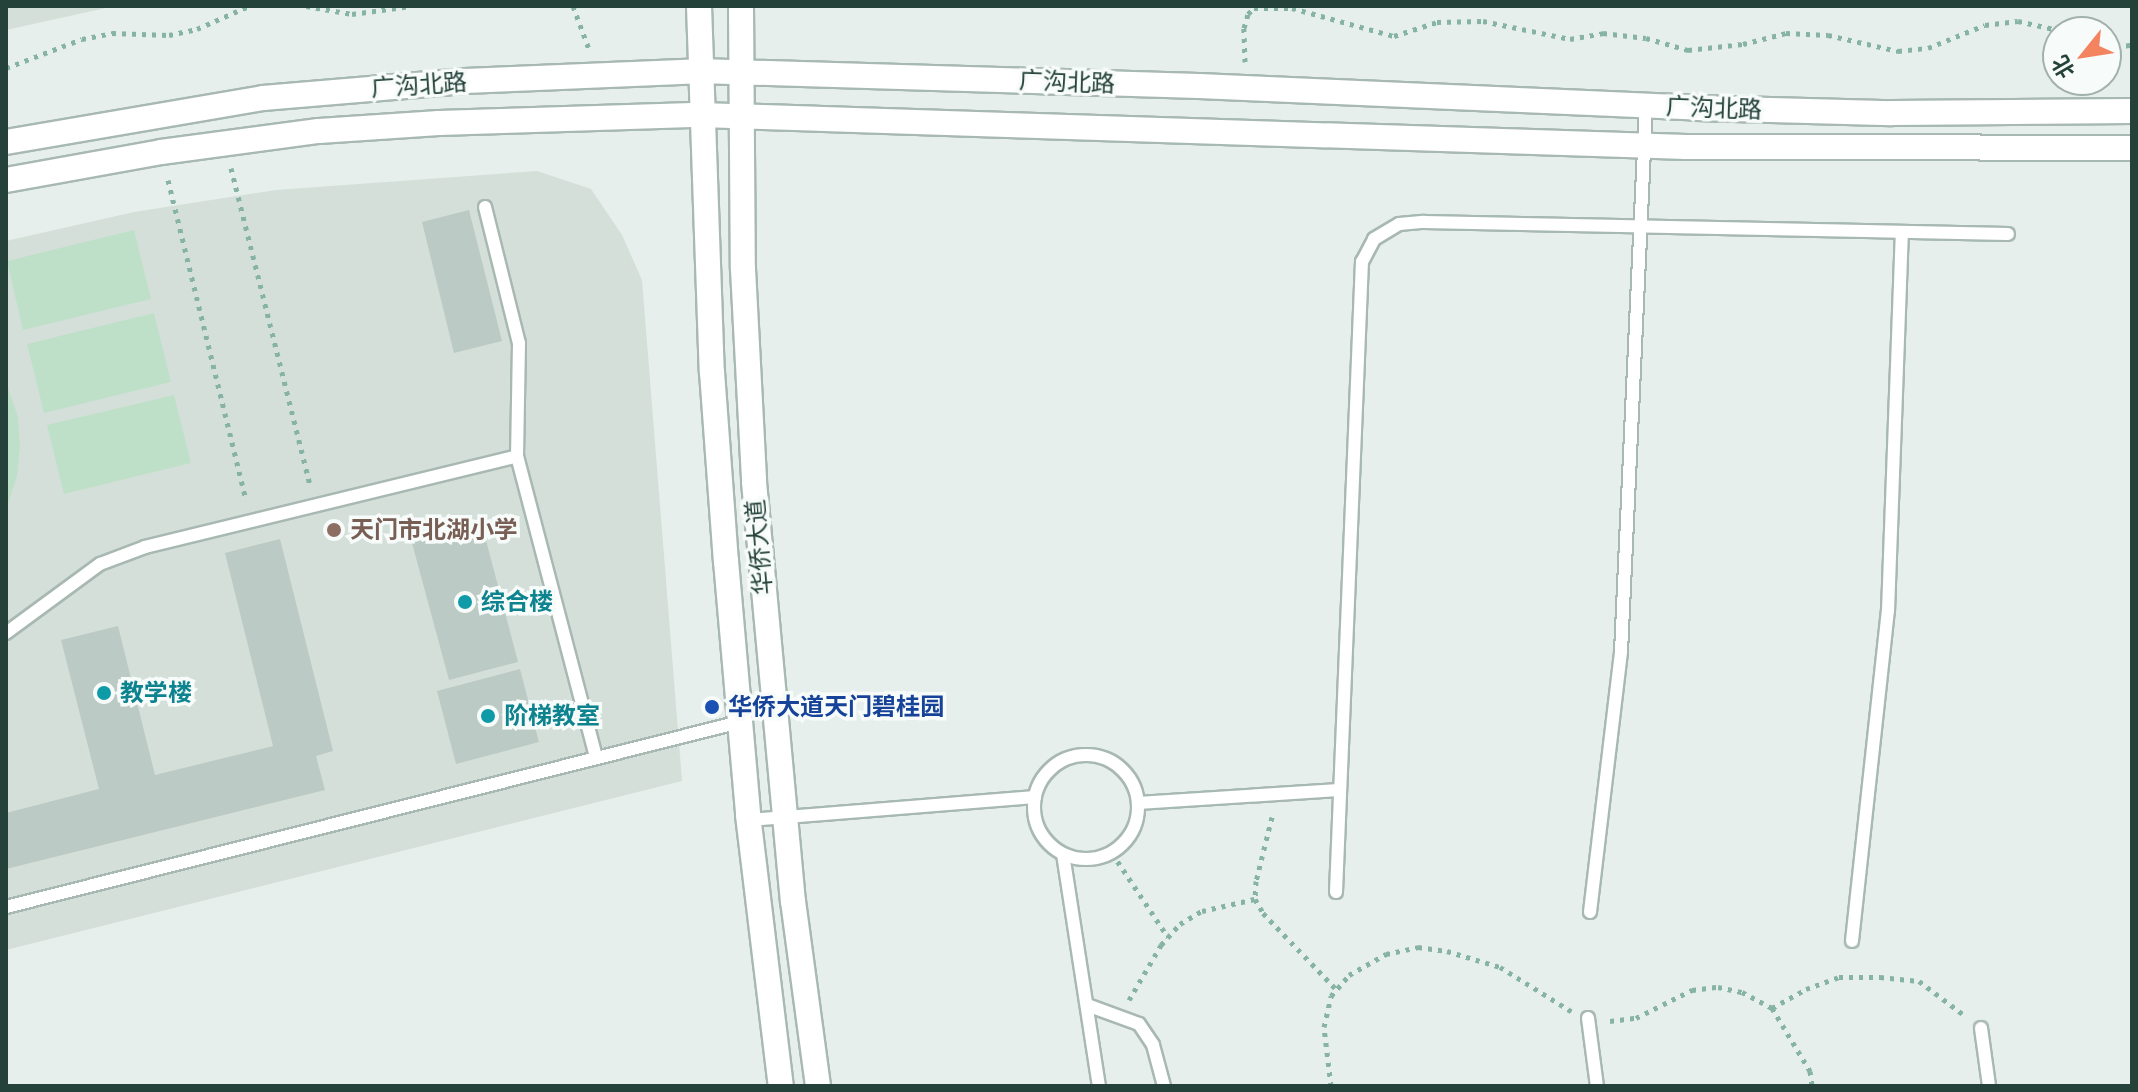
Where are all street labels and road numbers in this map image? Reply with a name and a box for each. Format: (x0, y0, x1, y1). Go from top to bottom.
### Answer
street label: 广沟北路 (1019, 66, 1115, 98)
street label: 广沟北路 (370, 67, 468, 103)
street label: 广沟北路 (1666, 92, 1762, 124)
street label: 华侨大道 (740, 498, 778, 596)

